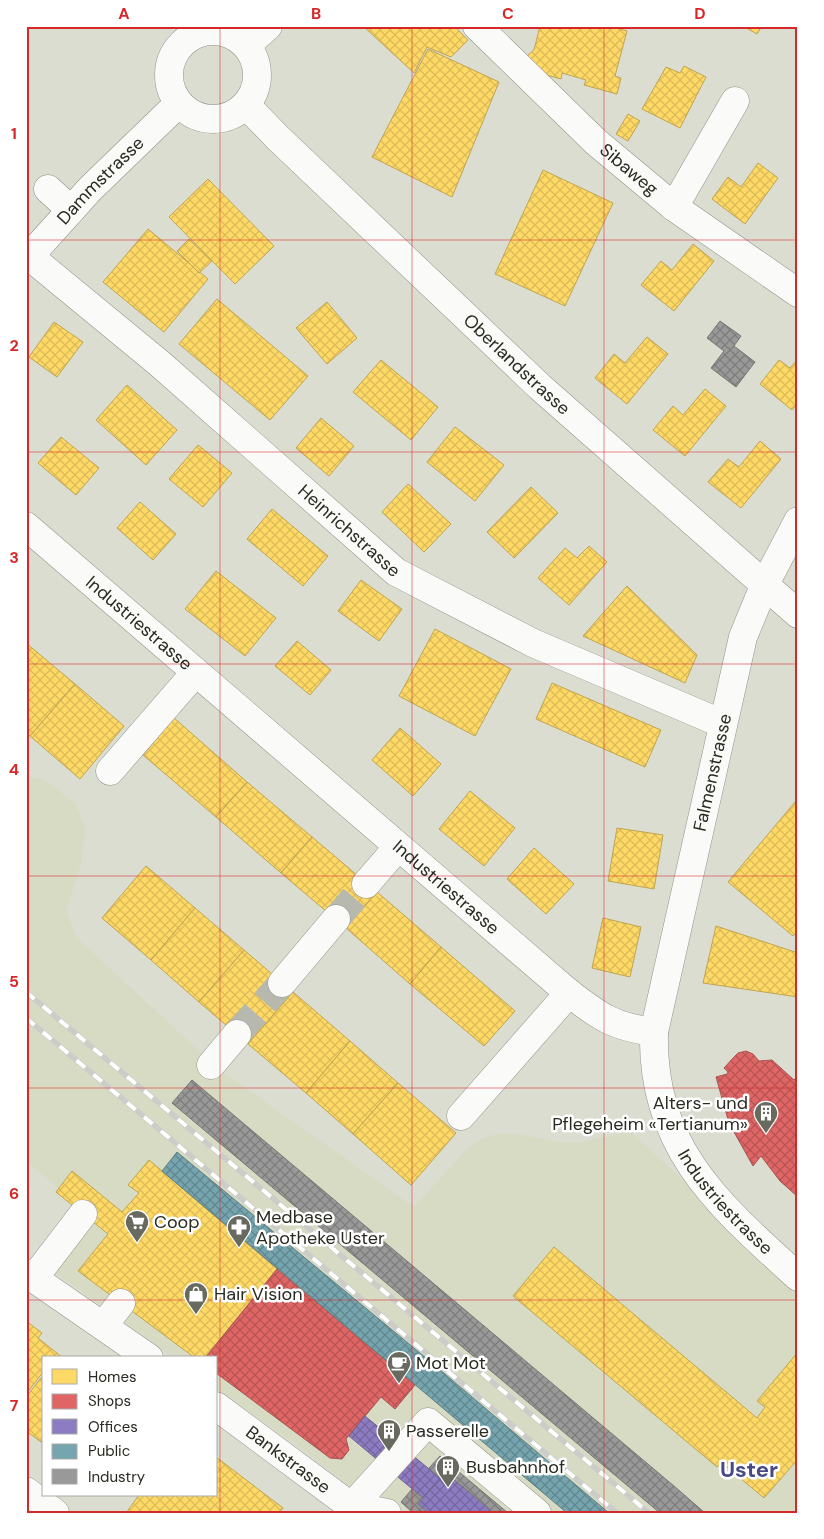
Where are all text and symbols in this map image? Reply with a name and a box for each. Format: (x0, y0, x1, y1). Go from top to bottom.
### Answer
text: A (118, 3, 130, 24)
text: B (311, 3, 321, 24)
text: C (502, 3, 514, 24)
text: D (694, 3, 706, 24)
text: 1 (11, 123, 17, 144)
street label: Dammstrasse (52, 131, 149, 230)
street label: Sibaweg (595, 138, 663, 201)
street label: Oberlandstrasse (458, 308, 575, 420)
text: 2 (9, 335, 19, 356)
street label: Heinrichstrasse (293, 479, 406, 583)
text: 3 (9, 547, 19, 568)
street label: Industriestrasse (80, 570, 197, 676)
street label: Falmenstrasse (688, 711, 737, 834)
text: 4 (9, 759, 19, 780)
street label: Industriestrasse (388, 835, 505, 940)
text: 5 (9, 971, 19, 992)
place label: Alters- und Pflegeheim «Tertianum» (552, 1091, 748, 1136)
building icon: Alters- und Pflegeheim «Tertianum» (753, 1100, 779, 1134)
street label: Industriestrasse (672, 1145, 778, 1260)
text: 6 (9, 1183, 19, 1204)
place label: Medbase Apotheke Uster (256, 1205, 385, 1250)
supermarket icon: Coop (124, 1209, 150, 1243)
place label: Coop (154, 1210, 200, 1234)
pharmacy icon: Medbase Apotheke Uster (226, 1214, 252, 1248)
shop icon: Hair Vision (183, 1281, 209, 1315)
place label: Hair Vision (214, 1282, 303, 1306)
cafe icon: Mot Mot (386, 1350, 412, 1384)
place label: Mot Mot (416, 1351, 486, 1375)
legend (42, 1356, 218, 1496)
text: Homes (88, 1367, 137, 1387)
text: Shops (88, 1391, 131, 1411)
text: 7 (10, 1395, 19, 1416)
text: Offices (88, 1417, 138, 1437)
building icon: Passerelle (376, 1418, 402, 1452)
place label: Passerelle (406, 1419, 489, 1443)
street label: Bankstrasse (241, 1420, 336, 1499)
text: Public (88, 1441, 130, 1461)
building icon: Busbahnhof (435, 1454, 461, 1488)
place label: Busbahnhof (466, 1455, 565, 1479)
district label: Uster (720, 1455, 778, 1484)
text: Industry (88, 1467, 146, 1487)

